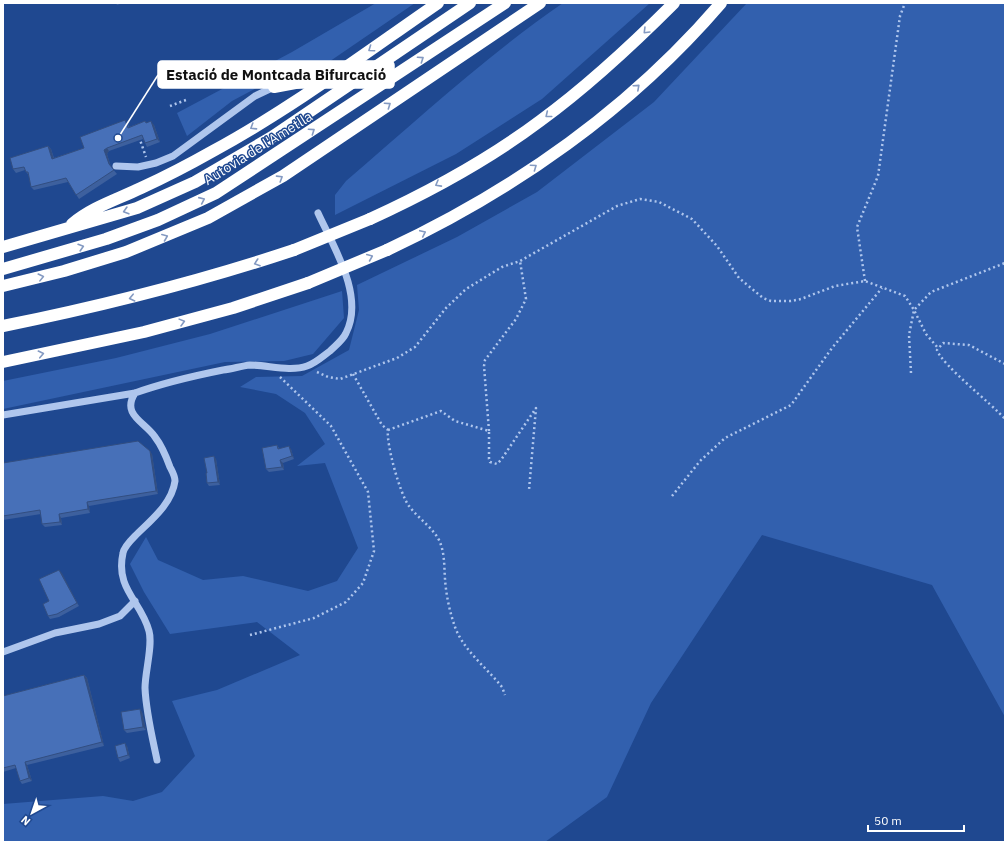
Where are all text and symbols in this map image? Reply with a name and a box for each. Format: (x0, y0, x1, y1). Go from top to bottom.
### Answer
one-way arrow (643, 26, 651, 34)
one-way arrow (368, 44, 375, 52)
one-way arrow (416, 57, 423, 64)
callout: Estació de Montcada Bifurcació (158, 61, 394, 88)
text: Estació de Montcada Bifurcació (166, 65, 386, 84)
one-way arrow (632, 85, 640, 92)
one-way arrow (384, 102, 391, 110)
street label: Autovia de l'Ametlla (200, 107, 316, 189)
one-way arrow (545, 110, 552, 117)
one-way arrow (250, 123, 257, 130)
one-way arrow (308, 129, 315, 136)
one-way arrow (530, 165, 537, 172)
one-way arrow (276, 175, 283, 182)
one-way arrow (435, 180, 442, 187)
one-way arrow (198, 197, 205, 205)
one-way arrow (123, 206, 130, 215)
one-way arrow (418, 230, 426, 238)
one-way arrow (161, 234, 168, 242)
one-way arrow (77, 243, 84, 252)
one-way arrow (366, 254, 373, 262)
one-way arrow (254, 258, 261, 266)
one-way arrow (38, 273, 44, 281)
one-way arrow (129, 294, 135, 302)
one-way arrow (178, 318, 185, 326)
one-way arrow (38, 351, 44, 359)
north arrow (12, 793, 52, 833)
scale bar (868, 807, 964, 833)
text: N (18, 813, 33, 829)
text: 50 m (874, 813, 902, 828)

